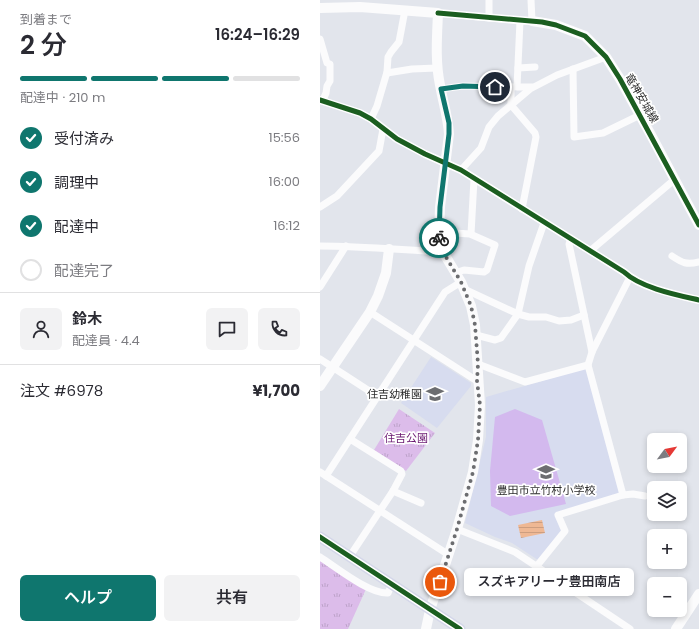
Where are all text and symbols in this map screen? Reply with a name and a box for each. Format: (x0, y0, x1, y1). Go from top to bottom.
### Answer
text: 到着まで (20, 10, 72, 29)
text: 16:24–16:29 (215, 24, 300, 45)
text: 2 分 (20, 27, 67, 63)
pin (478, 70, 512, 104)
street label: 竜神安城線 (621, 70, 663, 126)
icon: home (484, 76, 506, 98)
text: 配達中 · 210 m (20, 88, 105, 107)
icon: check (20, 127, 42, 149)
text: 受付済み (54, 128, 114, 149)
text: 15:56 (268, 128, 300, 147)
icon: check (20, 171, 42, 193)
text: 調理中 (54, 172, 99, 193)
text: 16:00 (268, 172, 300, 191)
icon: check (20, 215, 42, 237)
text: 配達中 (54, 216, 99, 237)
text: 16:12 (273, 216, 300, 235)
courier (419, 218, 459, 258)
icon: bike (428, 227, 450, 249)
text: 配達完了 (54, 260, 114, 281)
button: person (20, 308, 62, 350)
text: 鈴木 (72, 308, 102, 329)
button: chat (206, 308, 248, 350)
button: phone (258, 308, 300, 350)
text: 配達員 · 4.4 (72, 331, 140, 350)
text: 注文 #6978 (20, 380, 103, 401)
text: ¥1,700 (252, 380, 300, 401)
school or university icon: 住吉幼稚園 (425, 384, 445, 404)
place label: 住吉幼稚園 (367, 386, 422, 402)
park label: 住吉公園 (384, 430, 428, 446)
north arrow (647, 433, 687, 473)
map controls (647, 433, 687, 617)
school or university icon: 豊田市立竹村小学校 (536, 462, 556, 482)
button: layers (647, 481, 687, 521)
place label: 豊田市立竹村小学校 (497, 482, 596, 498)
button: + (647, 529, 687, 569)
pin (423, 565, 457, 599)
callout: スズキアリーナ豊田南店 (464, 568, 634, 596)
icon: bag (429, 571, 451, 593)
text: スズキアリーナ豊田南店 (477, 572, 621, 591)
button: ヘルプ (20, 575, 156, 621)
button: 共有 (164, 575, 300, 621)
button: − (647, 577, 687, 617)

